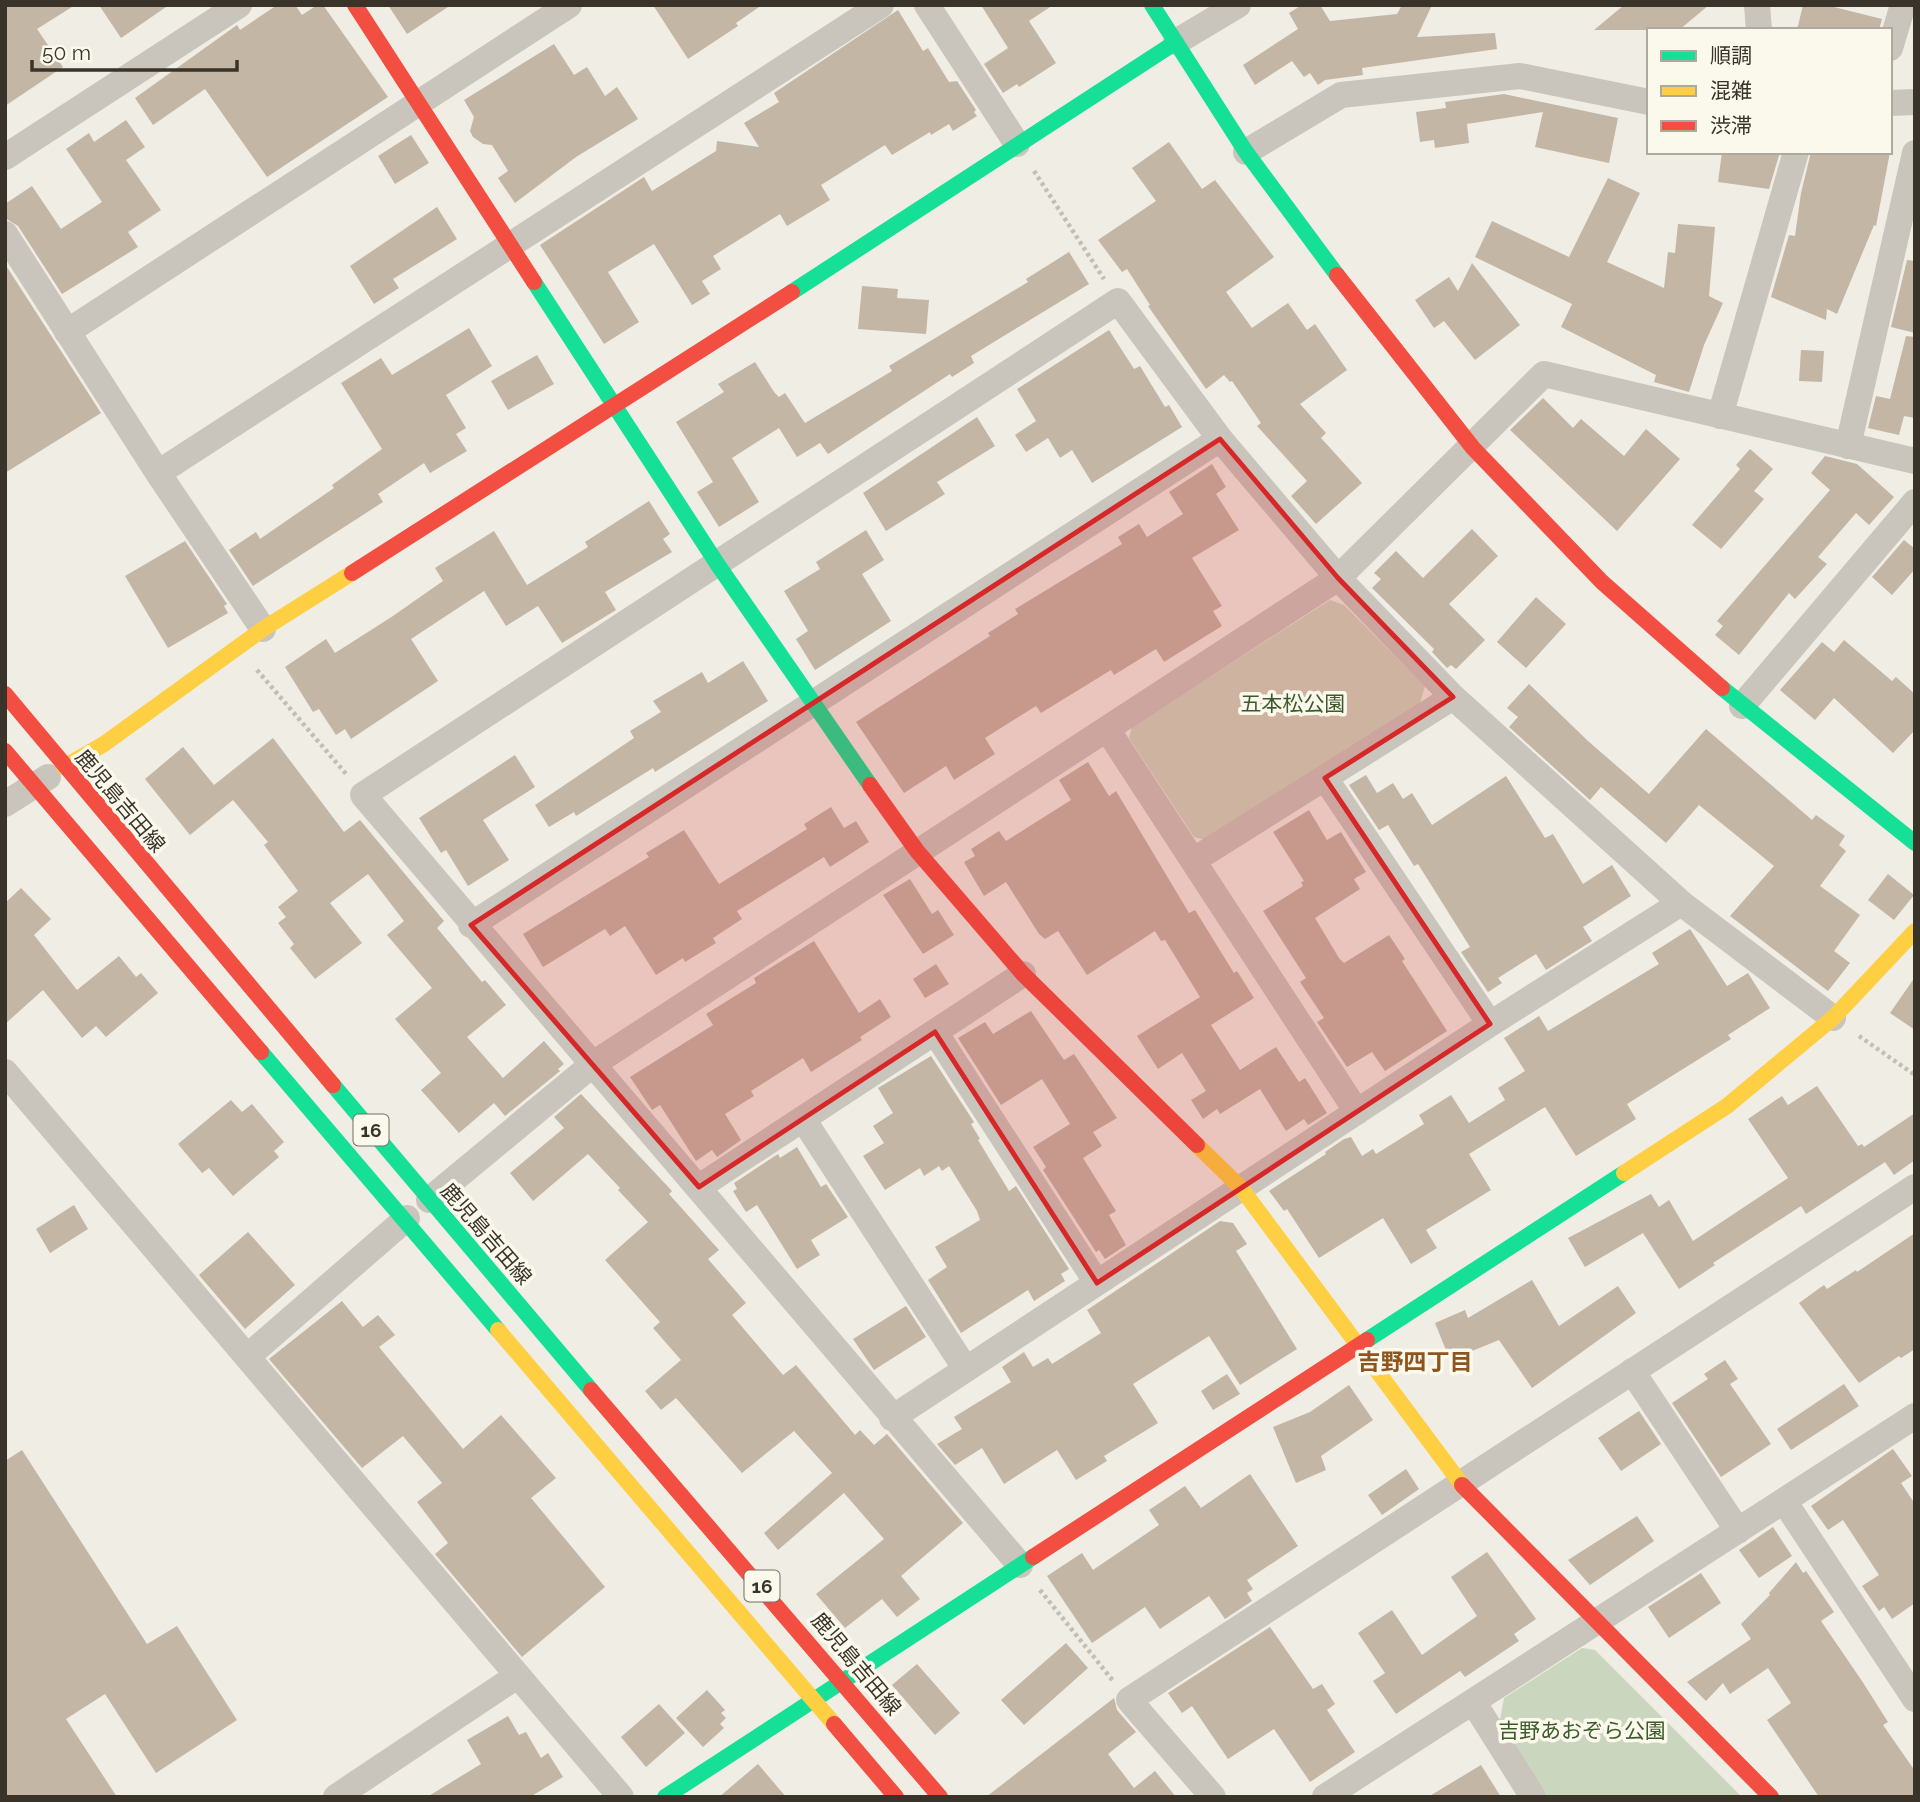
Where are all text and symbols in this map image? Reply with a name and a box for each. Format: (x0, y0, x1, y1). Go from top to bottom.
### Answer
scale bar (32, 28, 236, 72)
legend (1647, 28, 1892, 154)
text: 50 m (42, 40, 91, 65)
text: 順調 (1710, 43, 1752, 68)
text: 混雑 (1710, 78, 1752, 103)
text: 渋滞 (1710, 113, 1752, 138)
park label: 五本松公園 (1241, 691, 1346, 716)
street label: 鹿児島吉田線 (70, 744, 170, 857)
road number: 16 (354, 1114, 388, 1146)
street label: 鹿児島吉田線 (436, 1178, 537, 1289)
district label: 吉野四丁目 (1358, 1348, 1473, 1375)
road number: 16 (744, 1570, 780, 1602)
street label: 鹿児島吉田線 (806, 1607, 906, 1720)
park label: 吉野あおぞら公園 (1498, 1718, 1666, 1743)

